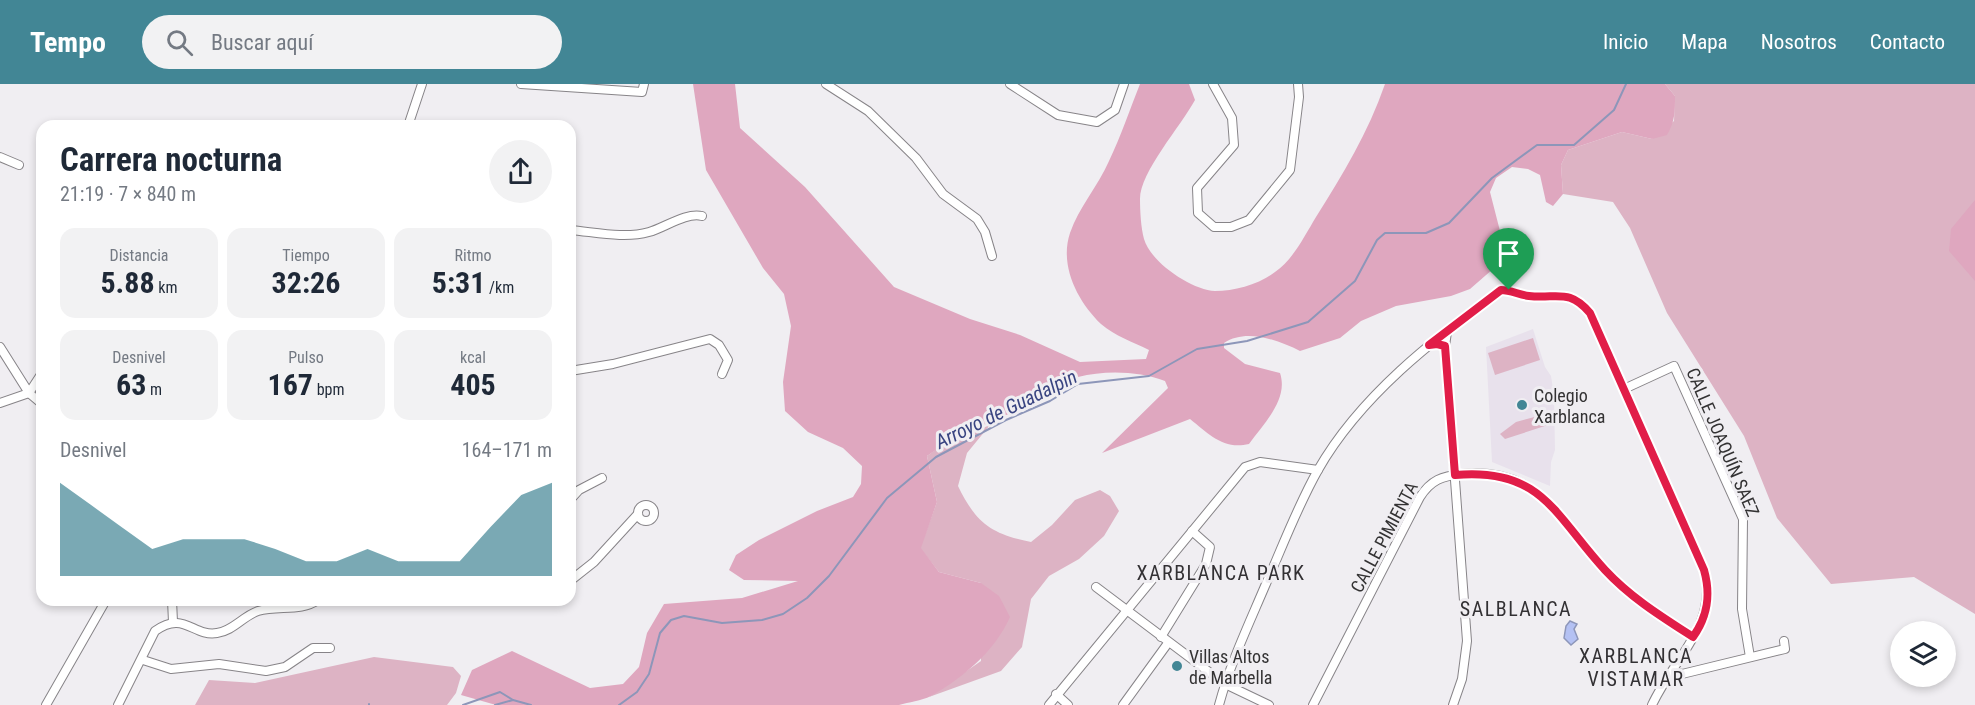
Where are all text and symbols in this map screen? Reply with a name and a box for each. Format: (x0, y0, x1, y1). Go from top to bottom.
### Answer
search box (142, 15, 562, 69)
text: Tempo (30, 26, 106, 59)
icon: search (163, 26, 196, 59)
text: Buscar aquí (211, 30, 313, 55)
text: Inicio (1603, 30, 1648, 54)
text: Mapa (1681, 30, 1728, 54)
text: Nosotros (1761, 30, 1837, 54)
text: Contacto (1870, 30, 1945, 54)
text: Carrera nocturna (60, 140, 282, 179)
button: share (489, 140, 552, 203)
text: 21:19 · 7 × 840 m (60, 182, 196, 206)
pin (1483, 228, 1534, 290)
icon: arrive (1492, 237, 1525, 270)
text: Distancia (110, 246, 168, 265)
text: Tiempo (282, 246, 330, 265)
text: Ritmo (455, 246, 491, 265)
text: 5.88 (100, 265, 155, 300)
text: 32:26 (272, 265, 340, 300)
text: 5:31 (432, 265, 485, 300)
text: km (155, 278, 178, 297)
text: /km (485, 278, 514, 297)
text: Desnivel (112, 348, 166, 367)
text: Pulso (288, 348, 324, 367)
text: kcal (460, 348, 486, 367)
water label: Arroyo de Guadalpin (930, 364, 1081, 454)
street label: CALLE JOAQUÍN SAEZ (1682, 365, 1764, 519)
text: 63 (116, 367, 146, 402)
text: 167 (268, 367, 313, 402)
text: 405 (450, 367, 496, 402)
text: m (146, 380, 162, 399)
text: bpm (313, 380, 344, 399)
place label: Colegio Xarblanca (1534, 385, 1605, 427)
marker: Colegio Xarblanca (1515, 398, 1529, 412)
text: Desnivel (60, 438, 127, 462)
text: 164–171 m (462, 438, 552, 462)
street label: CALLE PIMIENTA (1346, 478, 1422, 596)
district label: XARBLANCA PARK (1137, 561, 1305, 585)
district label: SALBLANCA (1460, 597, 1572, 621)
map controls (1890, 621, 1956, 687)
button: layers (1890, 621, 1956, 687)
district label: XARBLANCA VISTAMAR (1579, 644, 1693, 691)
place label: Villas Altos de Marbella (1189, 646, 1272, 688)
marker: Villas Altos de Marbella (1170, 659, 1184, 673)

